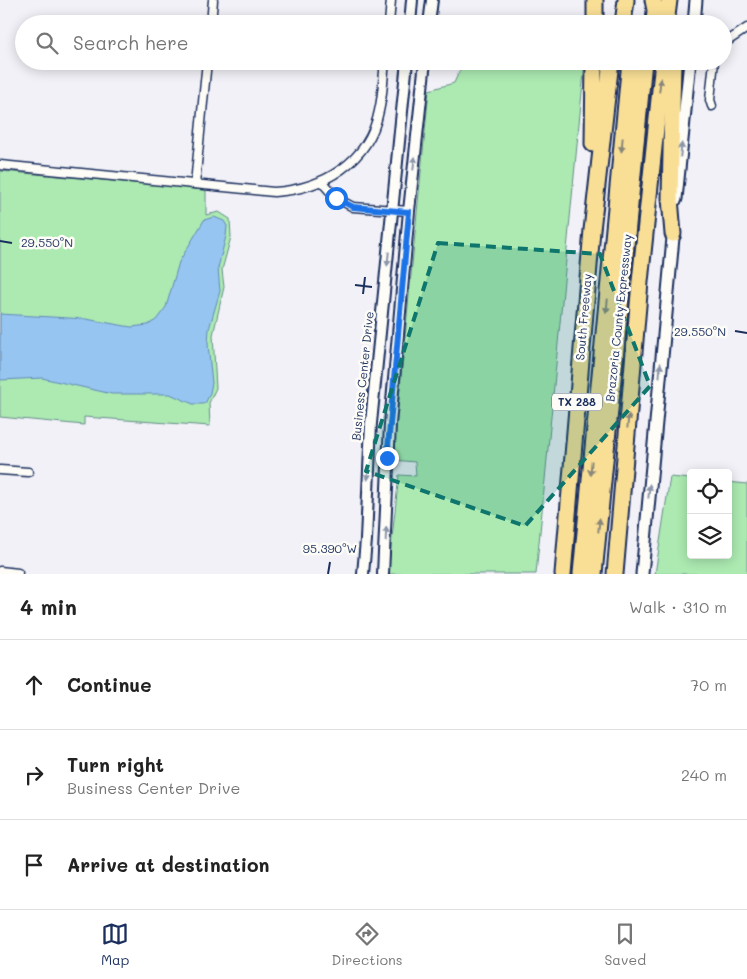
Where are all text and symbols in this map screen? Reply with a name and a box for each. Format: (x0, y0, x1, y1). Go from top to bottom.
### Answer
search box (15, 15, 732, 70)
icon: search (33, 29, 61, 57)
text: Search here (73, 30, 189, 55)
one-way arrow (656, 77, 664, 93)
one-way arrow (618, 137, 626, 153)
one-way arrow (677, 142, 685, 158)
one-way arrow (410, 155, 418, 171)
route start (325, 187, 348, 210)
street label: Brazoria County Expressway (601, 233, 635, 403)
text: 29.550°N (21, 234, 73, 250)
one-way arrow (384, 252, 392, 268)
street label: South Freeway (571, 273, 595, 361)
one-way arrow (602, 299, 610, 315)
street label: Business Center Drive (347, 310, 377, 441)
text: 29.550°N (674, 323, 726, 339)
one-way arrow (656, 362, 664, 378)
road number: TX 288 (552, 394, 602, 411)
one-way arrow (624, 413, 632, 429)
route end (376, 447, 399, 470)
one-way arrow (587, 460, 595, 476)
one-way arrow (364, 466, 372, 482)
map controls (687, 469, 732, 559)
button: locate (687, 469, 732, 514)
one-way arrow (645, 482, 653, 498)
button: layers (687, 514, 732, 559)
one-way arrow (595, 517, 603, 533)
one-way arrow (383, 526, 391, 542)
text: 95.390°W (303, 540, 357, 556)
text: 4 min (20, 593, 77, 620)
text: Walk · 310 m (629, 596, 727, 617)
icon: ahead (20, 671, 48, 699)
text: Continue (67, 672, 152, 697)
text: 70 m (690, 674, 727, 695)
text: Turn right (67, 752, 164, 777)
icon: right (20, 761, 48, 789)
text: 240 m (681, 764, 727, 785)
text: Business Center Drive (67, 777, 240, 798)
icon: arrive (20, 851, 48, 879)
text: Arrive at destination (67, 852, 270, 877)
tab: Map (101, 920, 129, 969)
tab: Directions (331, 920, 403, 969)
tab: Saved (604, 920, 646, 969)

